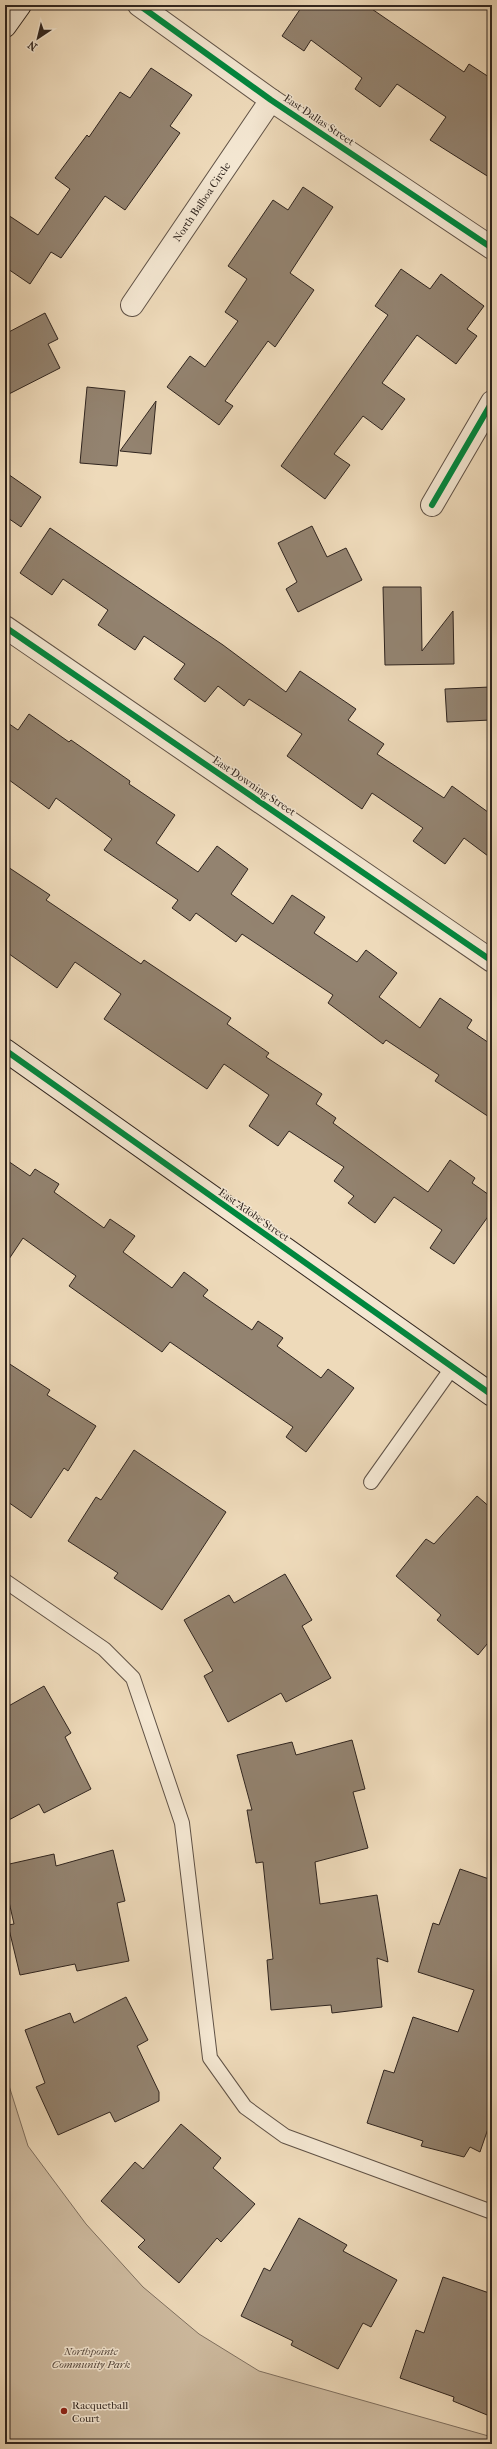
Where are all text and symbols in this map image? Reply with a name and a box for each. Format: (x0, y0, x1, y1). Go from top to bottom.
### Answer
north arrow (18, 18, 58, 58)
text: N (25, 38, 40, 54)
street label: East Dallas Street (281, 92, 357, 148)
street label: North Balboa Circle (171, 159, 234, 244)
street label: East Downing Street (210, 753, 298, 819)
street label: East Adobe Street (216, 1186, 292, 1244)
park label: Northpointe Community Park (52, 2345, 131, 2371)
place label: Racquetball Court (72, 2399, 128, 2425)
marker: Racquetball Court (59, 2406, 69, 2416)

